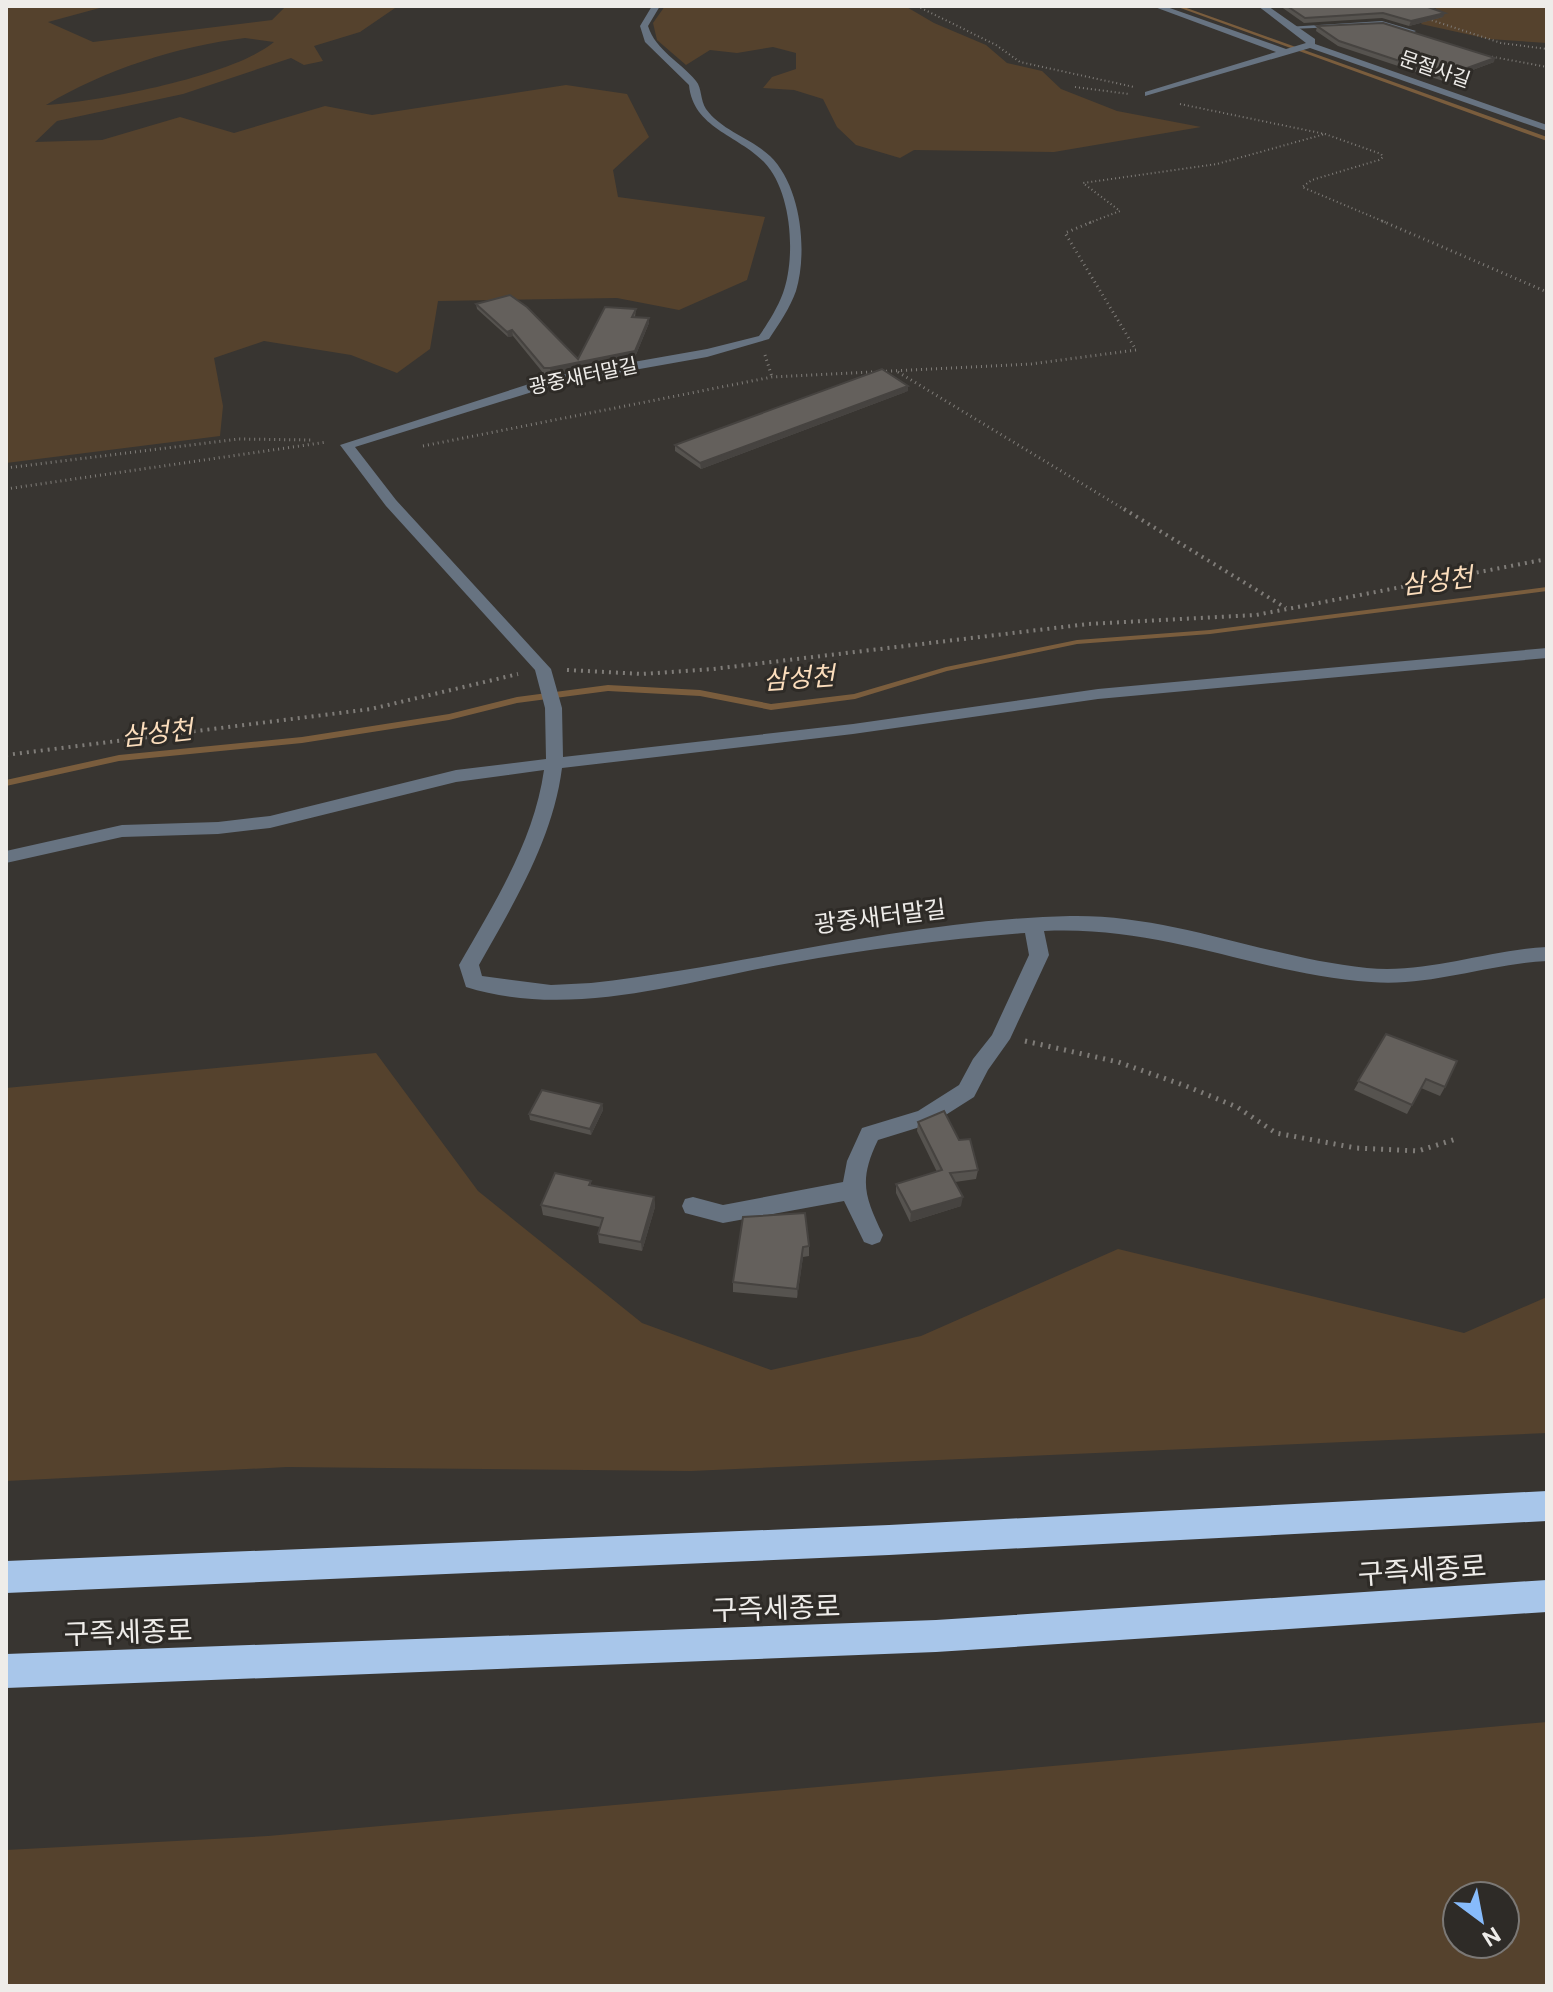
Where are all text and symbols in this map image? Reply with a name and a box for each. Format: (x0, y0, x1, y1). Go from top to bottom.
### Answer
street label: 문절사길 (1396, 45, 1474, 93)
street label: 광중새터말길 (526, 352, 640, 400)
water label: 삼성천 (1399, 559, 1478, 602)
water label: 삼성천 (762, 658, 839, 697)
water label: 삼성천 (120, 712, 198, 754)
street label: 광중새터말길 (812, 893, 948, 940)
street label: 구즉세종로 (1356, 1548, 1488, 1593)
street label: 구즉세종로 (711, 1588, 841, 1629)
street label: 구즉세종로 (63, 1612, 193, 1653)
north arrow (1441, 1880, 1521, 1960)
text: N (1477, 1920, 1506, 1953)

